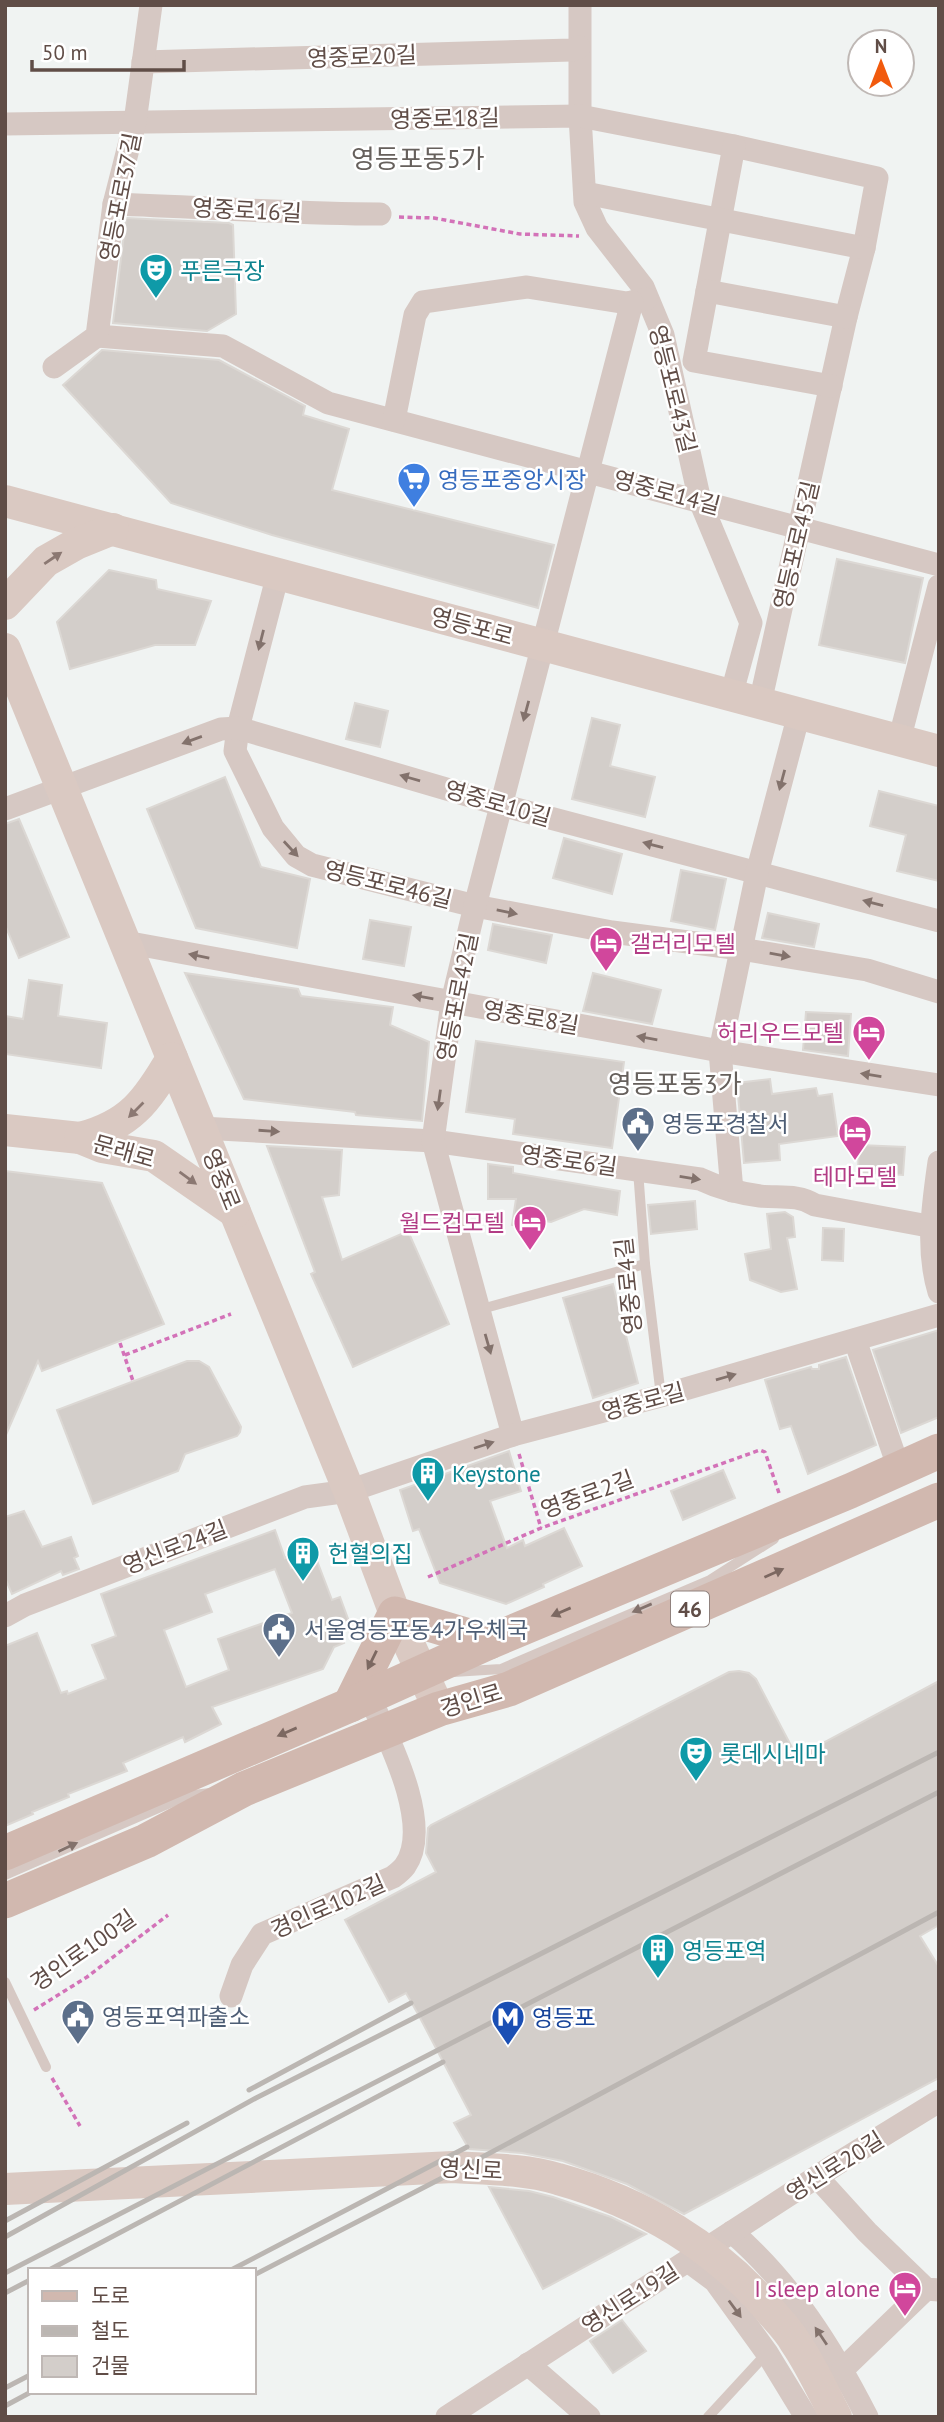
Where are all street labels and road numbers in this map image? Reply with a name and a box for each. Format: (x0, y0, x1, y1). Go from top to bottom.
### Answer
street label: 영중로20길 (307, 40, 417, 72)
street label: 영중로18길 (390, 103, 500, 133)
street label: 영등포로37길 (93, 130, 147, 264)
street label: 영중로16길 (191, 193, 303, 227)
street label: 영등포로43길 (643, 322, 703, 456)
street label: 영중로14길 (610, 464, 724, 520)
street label: 영등포로45길 (767, 478, 825, 612)
street label: 영등포로 (427, 601, 517, 651)
street label: 영중로10길 (441, 774, 555, 832)
street label: 영등포로46길 (321, 854, 455, 914)
street label: 영등포로42길 (430, 930, 484, 1064)
street label: 영중로8길 (481, 994, 581, 1040)
street label: 문래로 (89, 1128, 159, 1174)
street label: 영중로6길 (519, 1139, 619, 1181)
street label: 영중로 (197, 1144, 247, 1214)
street label: 영중로4길 (609, 1236, 647, 1336)
street label: 영중로길 (598, 1376, 688, 1426)
street label: 영중로2길 (536, 1464, 638, 1524)
street label: 영신로24길 (119, 1514, 231, 1580)
road number: 46 (671, 1592, 709, 1626)
street label: 경인로 (436, 1677, 506, 1723)
street label: 경인로102길 (266, 1868, 390, 1944)
street label: 경인로100길 (25, 1903, 141, 1997)
street label: 영신로20길 (781, 2125, 889, 2207)
street label: 영신로 (439, 2153, 503, 2185)
street label: 영신로19길 (576, 2256, 684, 2340)

